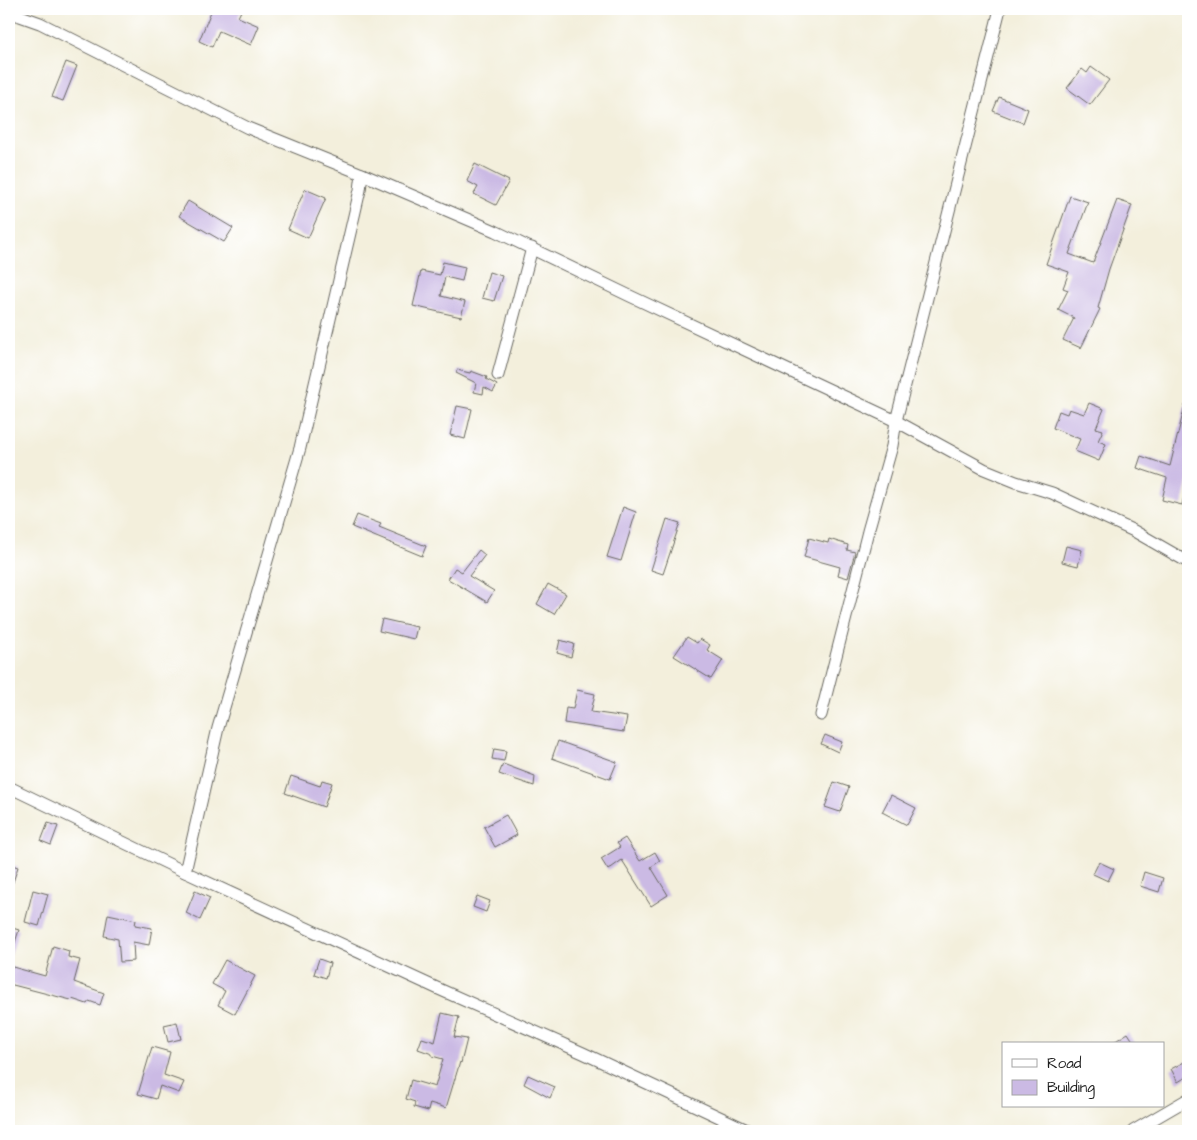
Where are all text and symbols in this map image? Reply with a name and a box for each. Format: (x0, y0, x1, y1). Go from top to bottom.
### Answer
legend (1002, 1042, 1164, 1108)
text: Road (1047, 1053, 1082, 1074)
text: Building (1047, 1077, 1095, 1099)

